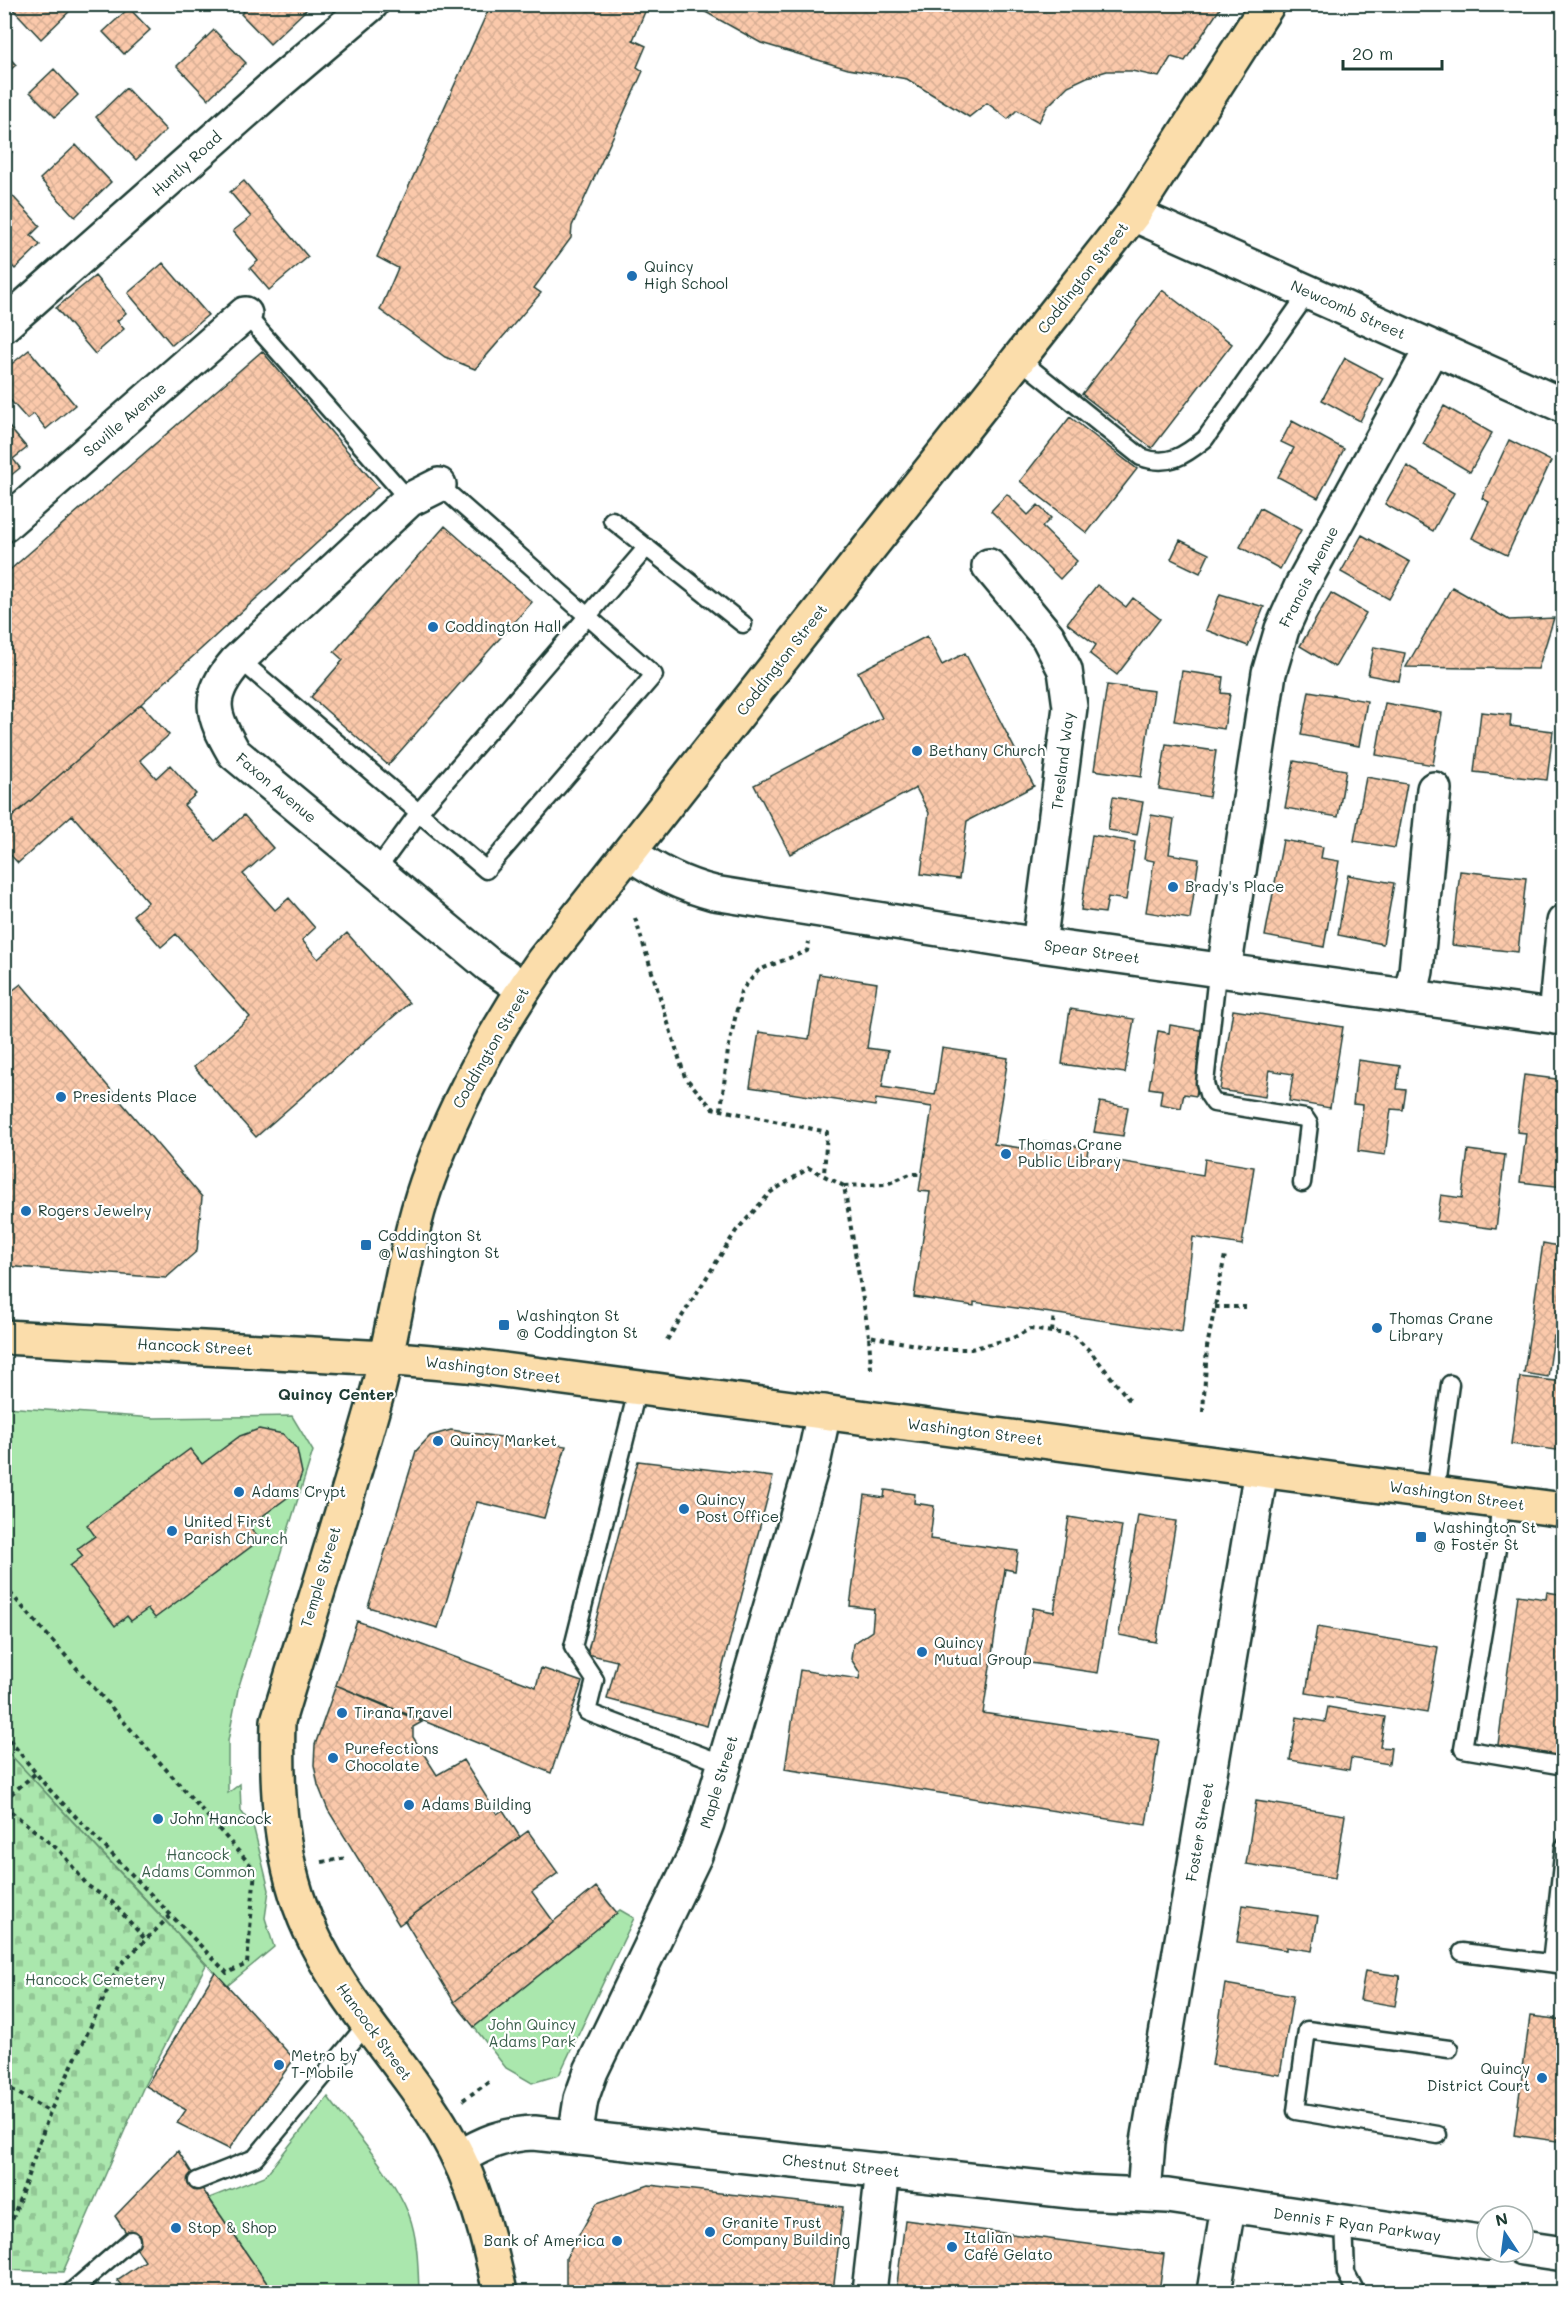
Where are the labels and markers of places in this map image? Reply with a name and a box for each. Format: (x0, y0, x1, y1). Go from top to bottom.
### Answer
place label: Quincy High School (644, 256, 729, 293)
marker: Quincy High School (625, 269, 639, 283)
place label: Coddington Hall (445, 616, 561, 636)
marker: Coddington Hall (426, 620, 440, 634)
place label: Bethany Church (929, 740, 1045, 760)
marker: Bethany Church (910, 744, 924, 758)
place label: Brady's Place (1185, 876, 1284, 896)
marker: Brady's Place (1166, 880, 1180, 894)
place label: Presidents Place (73, 1086, 197, 1106)
marker: Presidents Place (54, 1090, 68, 1104)
place label: Thomas Crane Public Library (1018, 1134, 1122, 1171)
marker: Thomas Crane Public Library (999, 1147, 1013, 1161)
place label: Rogers Jewelry (38, 1200, 152, 1220)
marker: Rogers Jewelry (19, 1204, 33, 1218)
place label: Coddington St @ Washington St (378, 1225, 500, 1262)
marker: Coddington St @ Washington St (359, 1238, 373, 1252)
place label: Washington St @ Coddington St (516, 1305, 638, 1342)
place label: Thomas Crane Library (1389, 1308, 1493, 1345)
marker: Washington St @ Coddington St (497, 1318, 511, 1332)
marker: Thomas Crane Library (1370, 1321, 1384, 1335)
place label: Quincy Market (450, 1430, 557, 1450)
marker: Quincy Market (431, 1434, 445, 1448)
place label: Adams Crypt (251, 1481, 346, 1501)
marker: Adams Crypt (232, 1485, 246, 1499)
place label: Quincy Post Office (696, 1489, 779, 1526)
marker: Quincy Post Office (677, 1502, 691, 1516)
place label: United First Parish Church (184, 1511, 287, 1548)
place label: Washington St @ Foster St (1433, 1517, 1537, 1554)
marker: United First Parish Church (165, 1524, 179, 1538)
marker: Washington St @ Foster St (1414, 1530, 1428, 1544)
place label: Quincy Mutual Group (934, 1632, 1032, 1669)
marker: Quincy Mutual Group (915, 1645, 929, 1659)
place label: Tirana Travel (354, 1702, 453, 1722)
marker: Tirana Travel (335, 1706, 349, 1720)
place label: Purefections Chocolate (345, 1738, 439, 1775)
marker: Purefections Chocolate (326, 1751, 340, 1765)
place label: Adams Building (421, 1794, 532, 1814)
marker: Adams Building (402, 1798, 416, 1812)
place label: John Hancock (170, 1808, 272, 1828)
marker: John Hancock (151, 1812, 165, 1826)
place label: Metro by T-Mobile (291, 2045, 358, 2082)
marker: Metro by T-Mobile (272, 2058, 286, 2072)
place label: Quincy District Court (1427, 2058, 1530, 2095)
marker: Quincy District Court (1535, 2071, 1549, 2085)
place label: Granite Trust Company Building (722, 2212, 850, 2249)
place label: Stop & Shop (188, 2217, 277, 2237)
marker: Stop & Shop (169, 2221, 183, 2235)
marker: Granite Trust Company Building (703, 2225, 717, 2239)
place label: Italian Café Gelato (964, 2227, 1052, 2264)
place label: Bank of America (484, 2230, 605, 2250)
marker: Bank of America (610, 2234, 624, 2248)
marker: Italian Café Gelato (945, 2240, 959, 2254)

